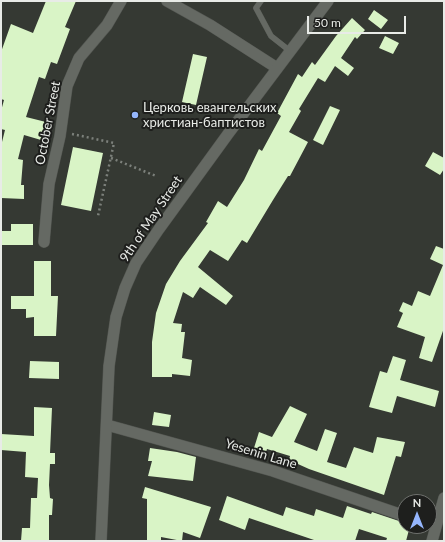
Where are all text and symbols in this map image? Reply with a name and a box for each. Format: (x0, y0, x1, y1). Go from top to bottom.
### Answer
scale bar (309, 8, 408, 34)
text: 50 m (314, 15, 341, 30)
street label: October Street (32, 80, 64, 166)
place label: Церковь евангельских христиан-баптистов (143, 100, 276, 131)
marker: Церковь евангельских христиан-баптистов (130, 110, 140, 120)
street label: 9th of May Street (116, 173, 186, 265)
street label: Yesenin Lane (223, 436, 299, 472)
north arrow (397, 494, 437, 534)
text: N (413, 496, 421, 509)

